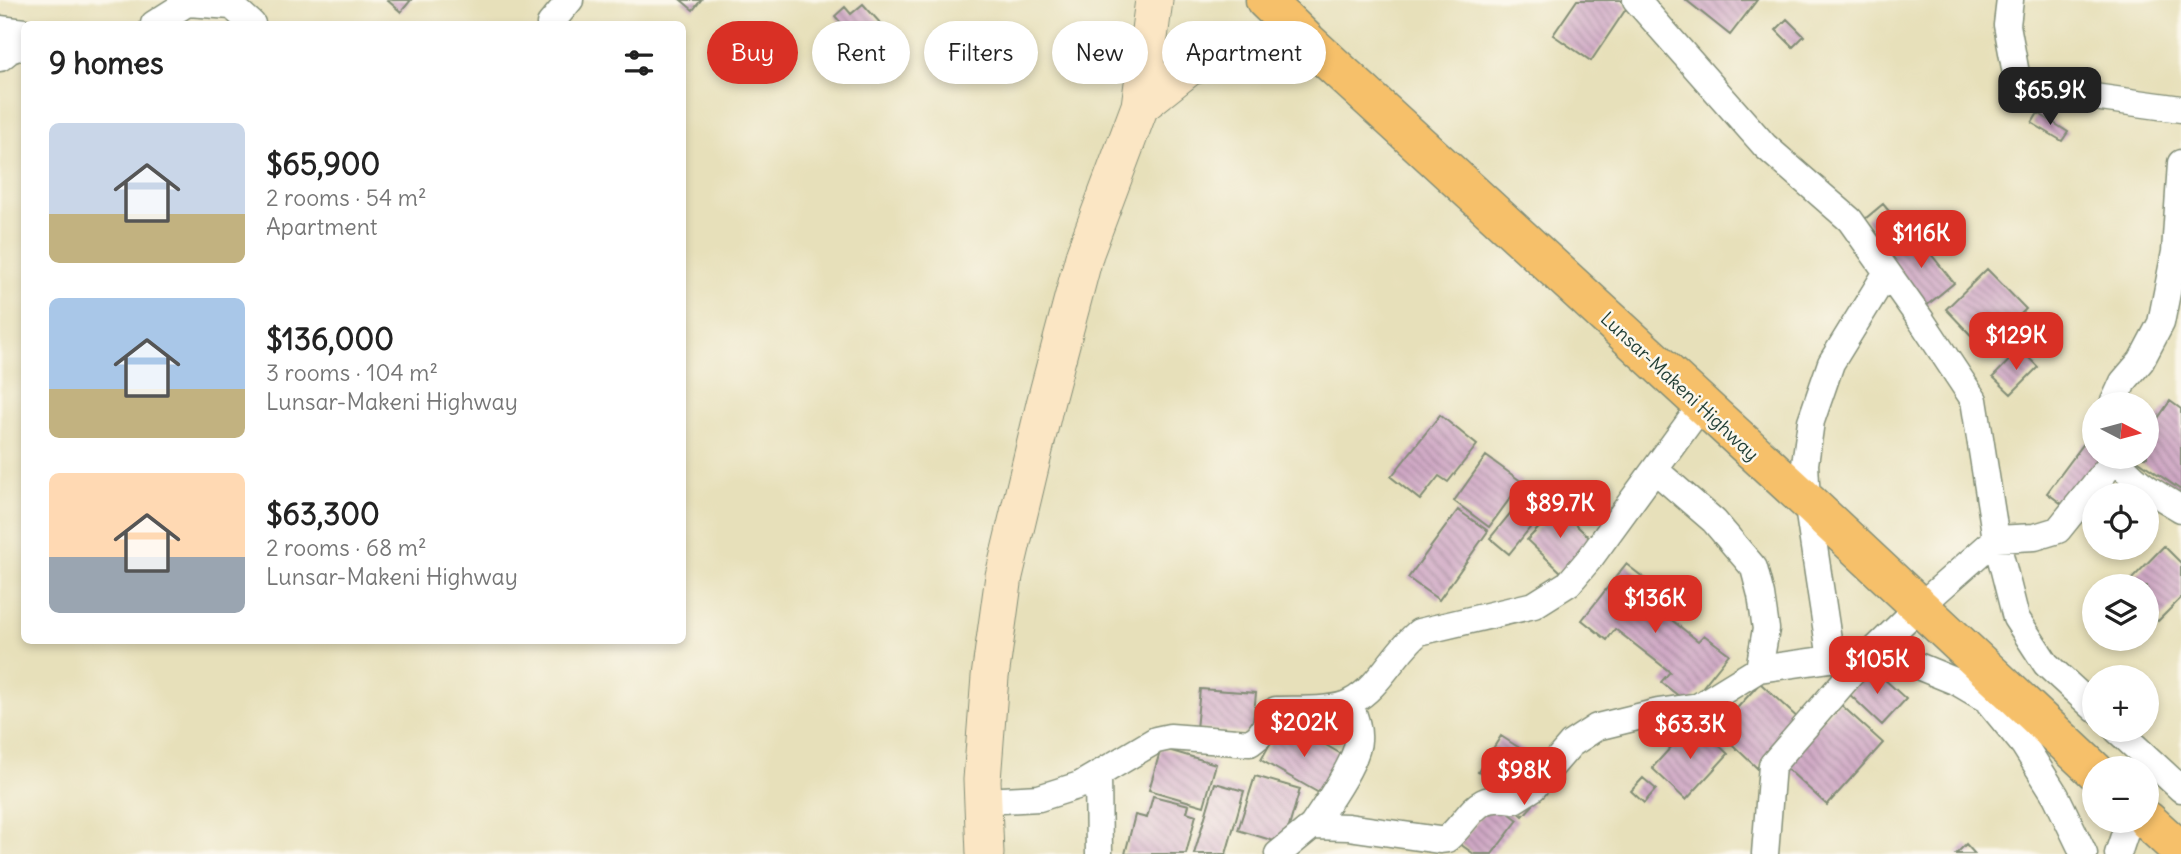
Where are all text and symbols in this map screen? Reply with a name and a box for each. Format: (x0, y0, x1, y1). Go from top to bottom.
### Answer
chip: Buy (707, 21, 798, 84)
chip: Rent (812, 21, 910, 84)
chip: Filters (924, 21, 1038, 84)
chip: New (1052, 21, 1148, 84)
chip: Apartment (1162, 21, 1326, 84)
text: 9 homes (49, 44, 164, 82)
icon: filters (620, 44, 658, 82)
pin: $65.9K (1993, 68, 2107, 127)
text: $65.9K (2014, 75, 2086, 104)
text: $65,900 (266, 145, 380, 183)
icon: home (105, 151, 189, 235)
text: 2 rooms · 54 m² (266, 183, 427, 212)
pin: $116K (1872, 210, 1970, 270)
text: Apartment (266, 212, 378, 241)
text: $116K (1892, 218, 1950, 247)
street label: Lunsar-Makeni Highway (1596, 306, 1764, 466)
pin: $129K (1967, 312, 2065, 372)
text: $136,000 (266, 320, 394, 358)
text: $129K (1985, 320, 2047, 349)
icon: home (105, 326, 189, 410)
text: 3 rooms · 104 m² (266, 358, 438, 387)
text: Lunsar-Makeni Highway (266, 387, 518, 416)
north arrow (2082, 392, 2160, 469)
map controls (2082, 392, 2159, 833)
pin: $89.7K (1503, 480, 1617, 540)
button: locate (2082, 483, 2159, 560)
text: $89.7K (1526, 488, 1594, 517)
text: $63,300 (266, 495, 380, 533)
icon: home (105, 501, 189, 585)
text: 2 rooms · 68 m² (266, 533, 427, 562)
text: Lunsar-Makeni Highway (266, 562, 518, 591)
button: layers (2082, 574, 2159, 651)
pin: $136K (1606, 576, 1704, 635)
text: $136K (1624, 583, 1686, 612)
pin: $105K (1828, 636, 1926, 696)
text: $105K (1845, 644, 1909, 673)
button: + (2082, 665, 2159, 742)
pin: $202K (1255, 700, 1353, 759)
pin: $63.3K (1633, 702, 1747, 761)
text: $202K (1270, 707, 1338, 736)
text: $63.3K (1654, 709, 1726, 738)
pin: $98K (1483, 748, 1565, 807)
text: $98K (1497, 755, 1551, 784)
button: − (2082, 756, 2159, 833)

